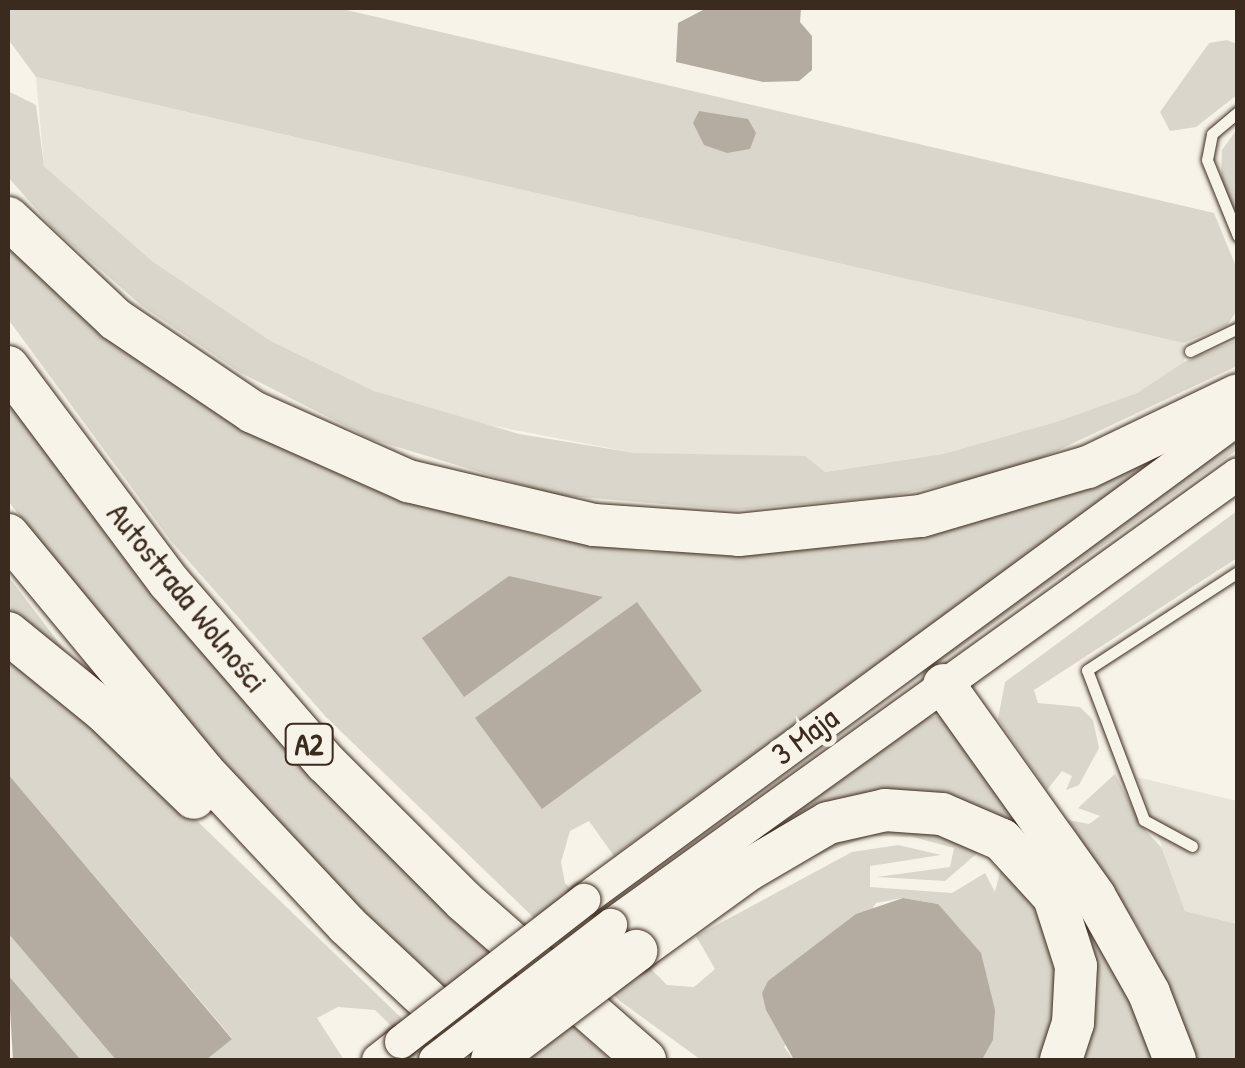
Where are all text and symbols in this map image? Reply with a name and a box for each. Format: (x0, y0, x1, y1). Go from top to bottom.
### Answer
street label: Autostrada Wolności (99, 495, 275, 701)
street label: 3 Maja (764, 699, 846, 773)
road number: A2 (284, 719, 334, 769)

